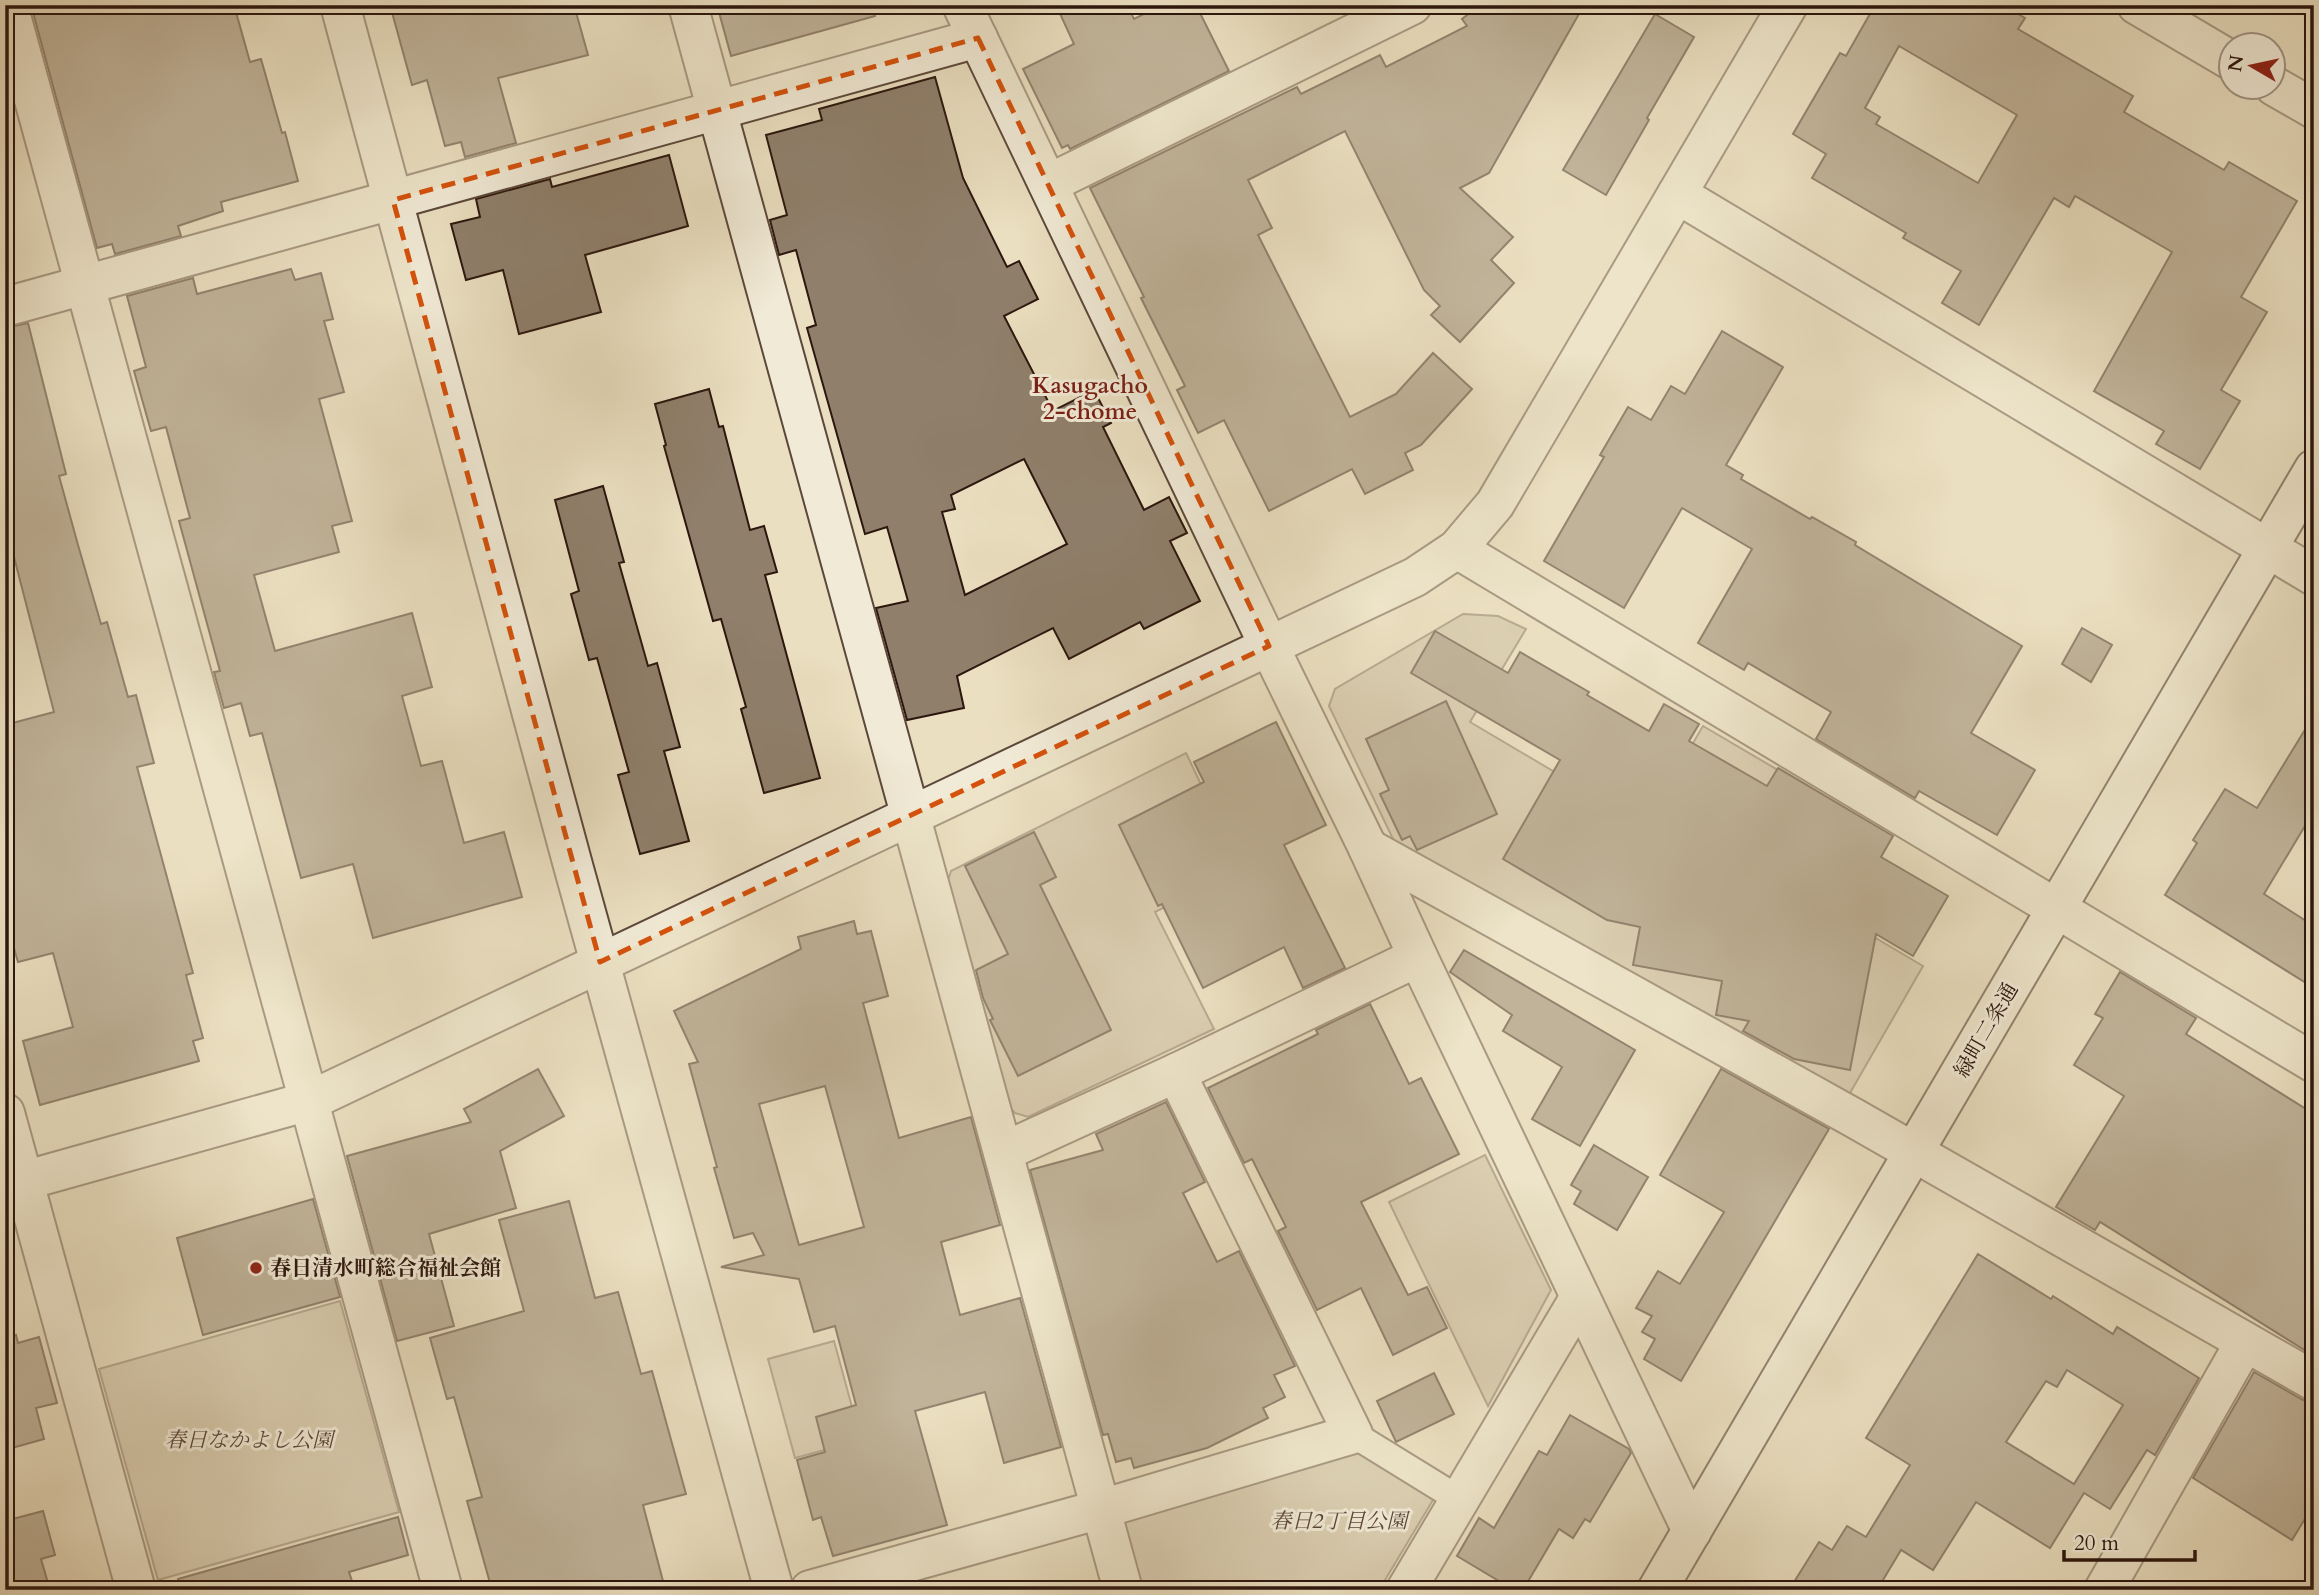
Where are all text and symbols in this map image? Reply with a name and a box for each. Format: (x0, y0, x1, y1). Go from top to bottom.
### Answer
north arrow (2218, 32, 2288, 102)
text: N (2222, 53, 2250, 74)
district label: Kasugacho 2-chome (1032, 370, 1148, 427)
street label: 緑町二条通 (1948, 978, 2025, 1083)
place label: 春日清水町総合福祉会館 (270, 1254, 501, 1283)
marker: 春日清水町総合福祉会館 (248, 1260, 264, 1276)
park label: 春日なかよし公園 (165, 1426, 336, 1455)
park label: 春日2丁目公園 (1271, 1507, 1410, 1536)
scale bar (2064, 1518, 2195, 1562)
text: 20 m (2074, 1529, 2119, 1558)

